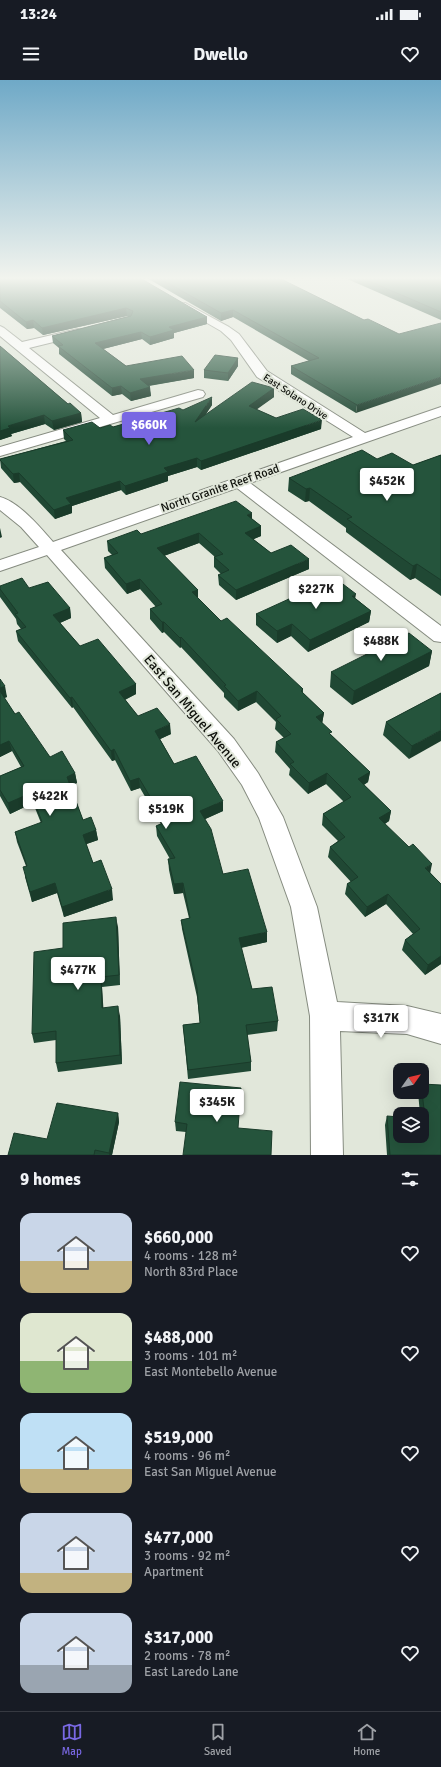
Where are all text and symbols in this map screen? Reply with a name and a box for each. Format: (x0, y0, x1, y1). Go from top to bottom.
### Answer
text: 13:24 (20, 5, 57, 23)
icon: menu (20, 43, 42, 65)
text: Dwello (193, 43, 248, 65)
icon: heart (399, 43, 421, 65)
street label: East Solano Drive (261, 371, 330, 422)
pin: $660K (121, 412, 177, 446)
text: $660K (131, 417, 167, 433)
street label: North Granite Reef Road (159, 461, 281, 516)
pin: $452K (359, 468, 415, 502)
text: $452K (369, 473, 405, 489)
pin: $227K (288, 576, 344, 610)
text: $227K (298, 581, 334, 597)
pin: $488K (353, 628, 409, 662)
text: $488K (363, 633, 399, 649)
street label: East San Miguel Avenue (140, 651, 245, 771)
pin: $422K (22, 783, 78, 817)
text: $422K (32, 788, 68, 804)
pin: $519K (138, 796, 194, 830)
text: $519K (148, 801, 184, 817)
pin: $477K (50, 957, 106, 991)
text: $477K (60, 962, 96, 978)
pin: $317K (353, 1005, 409, 1039)
text: $317K (363, 1010, 399, 1026)
north arrow (393, 1063, 429, 1099)
map controls (393, 1063, 429, 1143)
pin: $345K (189, 1089, 245, 1123)
text: $345K (199, 1094, 235, 1110)
button: layers (393, 1107, 429, 1143)
icon: filters (399, 1168, 421, 1190)
text: 9 homes (20, 1169, 81, 1190)
text: $660,000 (144, 1227, 213, 1248)
icon: home (52, 1229, 100, 1277)
icon: heart (399, 1242, 421, 1264)
text: 4 rooms · 128 m² (144, 1248, 237, 1264)
text: North 83rd Place (144, 1264, 238, 1280)
text: $488,000 (144, 1327, 213, 1348)
icon: home (52, 1329, 100, 1377)
icon: heart (399, 1342, 421, 1364)
text: 3 rooms · 101 m² (144, 1348, 237, 1364)
text: East Montebello Avenue (144, 1364, 277, 1380)
text: $519,000 (144, 1427, 213, 1448)
icon: home (52, 1429, 100, 1477)
icon: heart (399, 1442, 421, 1464)
text: 4 rooms · 96 m² (144, 1448, 230, 1464)
text: East San Miguel Avenue (144, 1464, 277, 1480)
text: $477,000 (144, 1527, 213, 1548)
icon: home (52, 1529, 100, 1577)
icon: heart (399, 1542, 421, 1564)
text: 3 rooms · 92 m² (144, 1548, 230, 1564)
text: Apartment (144, 1564, 204, 1580)
text: $317,000 (144, 1627, 213, 1648)
icon: home (52, 1629, 100, 1677)
icon: heart (399, 1642, 421, 1664)
text: 2 rooms · 78 m² (144, 1648, 230, 1664)
text: East Laredo Lane (144, 1664, 239, 1680)
tab: Map (61, 1721, 83, 1758)
tab: Saved (204, 1721, 232, 1758)
tab: Home (353, 1721, 380, 1758)

